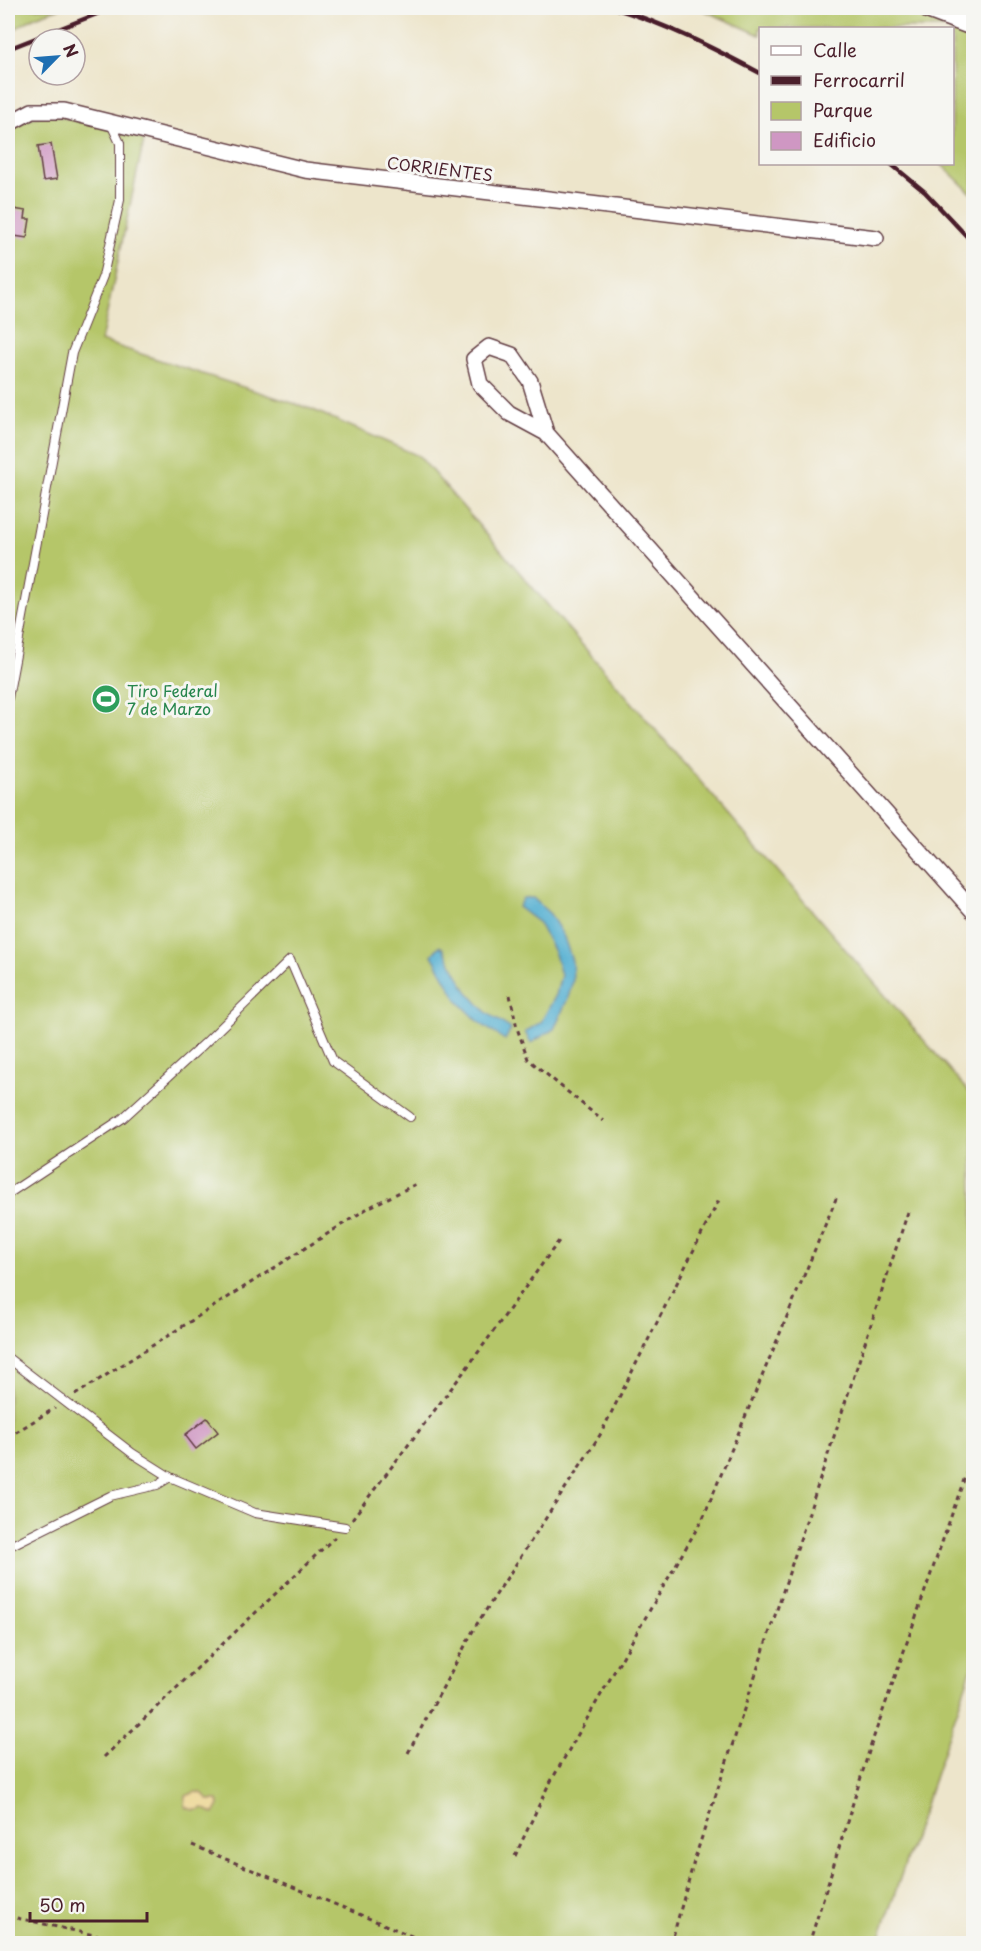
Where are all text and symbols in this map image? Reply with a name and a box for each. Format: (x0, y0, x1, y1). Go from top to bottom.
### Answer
north arrow (27, 27, 87, 87)
legend (759, 27, 954, 165)
text: Calle (813, 36, 857, 63)
text: N (58, 39, 85, 61)
text: Ferrocarril (813, 66, 905, 93)
text: Parque (813, 96, 873, 123)
text: Edificio (813, 126, 876, 153)
street label: CORRIENTES (386, 150, 494, 186)
place label: Tiro Federal 7 de Marzo (127, 678, 218, 720)
sports icon: Tiro Federal 7 de Marzo (90, 683, 122, 715)
scale bar (30, 1885, 147, 1923)
text: 50 m (39, 1891, 86, 1918)

